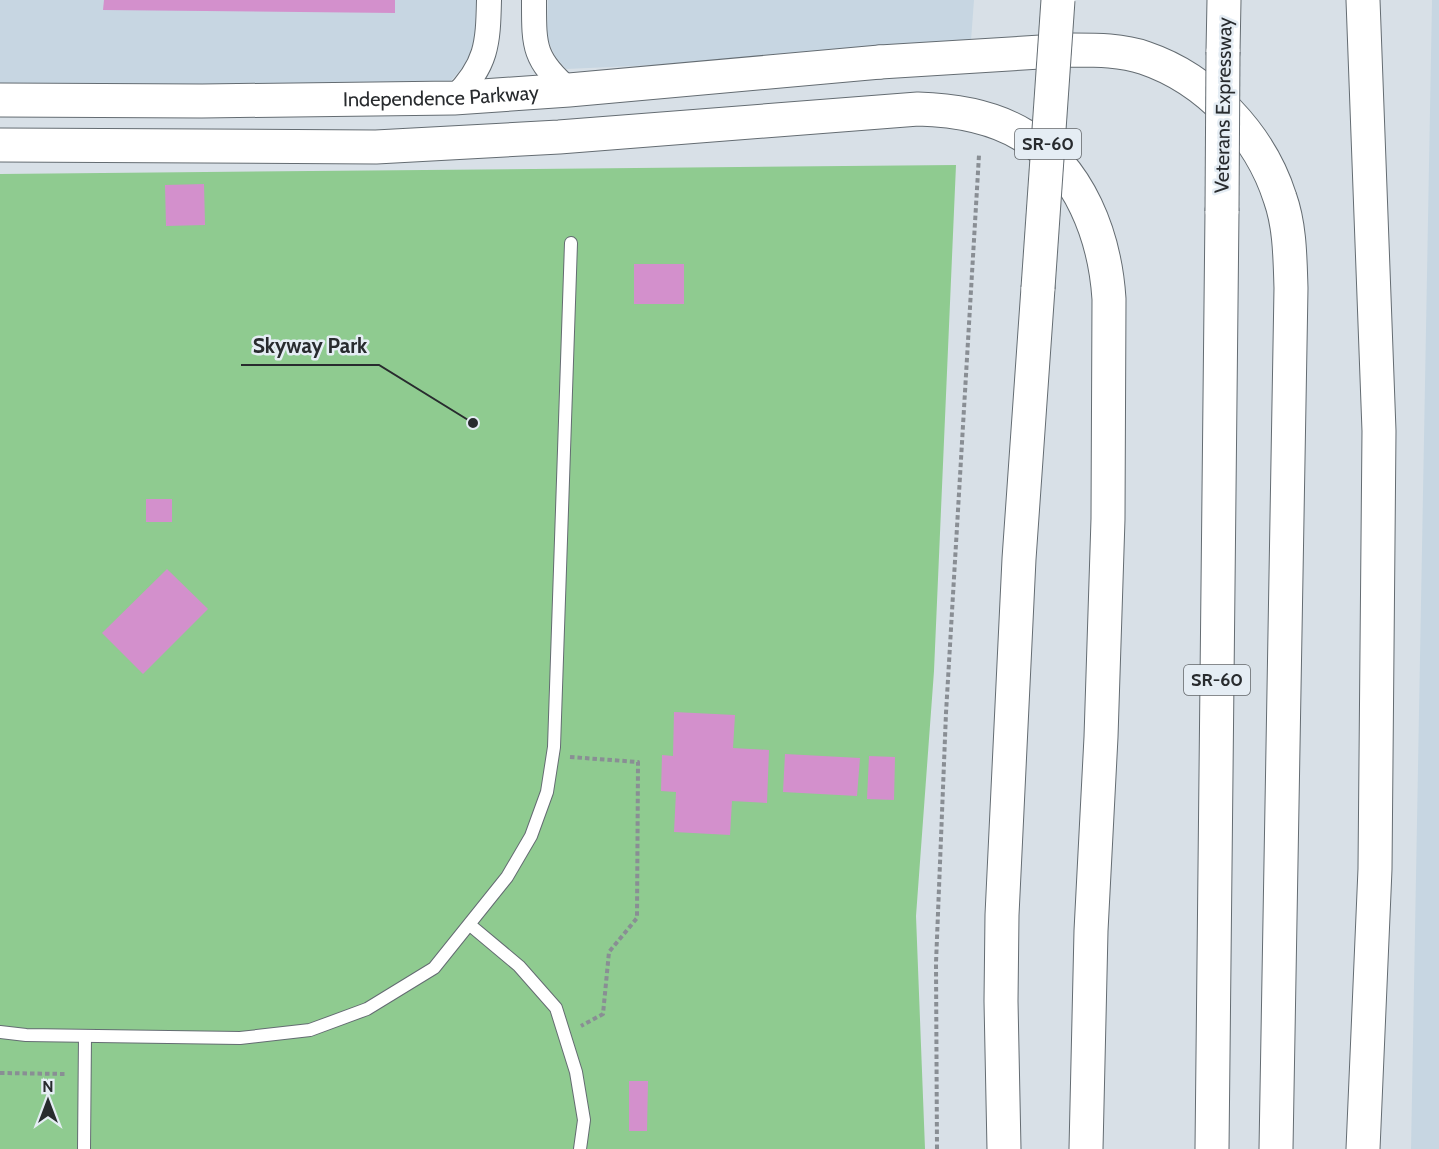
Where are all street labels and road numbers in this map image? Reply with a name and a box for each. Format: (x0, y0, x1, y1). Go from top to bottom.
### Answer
street label: Veterans Expressway (1209, 17, 1237, 193)
street label: Independence Parkway (343, 80, 540, 111)
road number: SR-60 (1015, 129, 1081, 159)
road number: SR-60 (1184, 665, 1250, 695)

